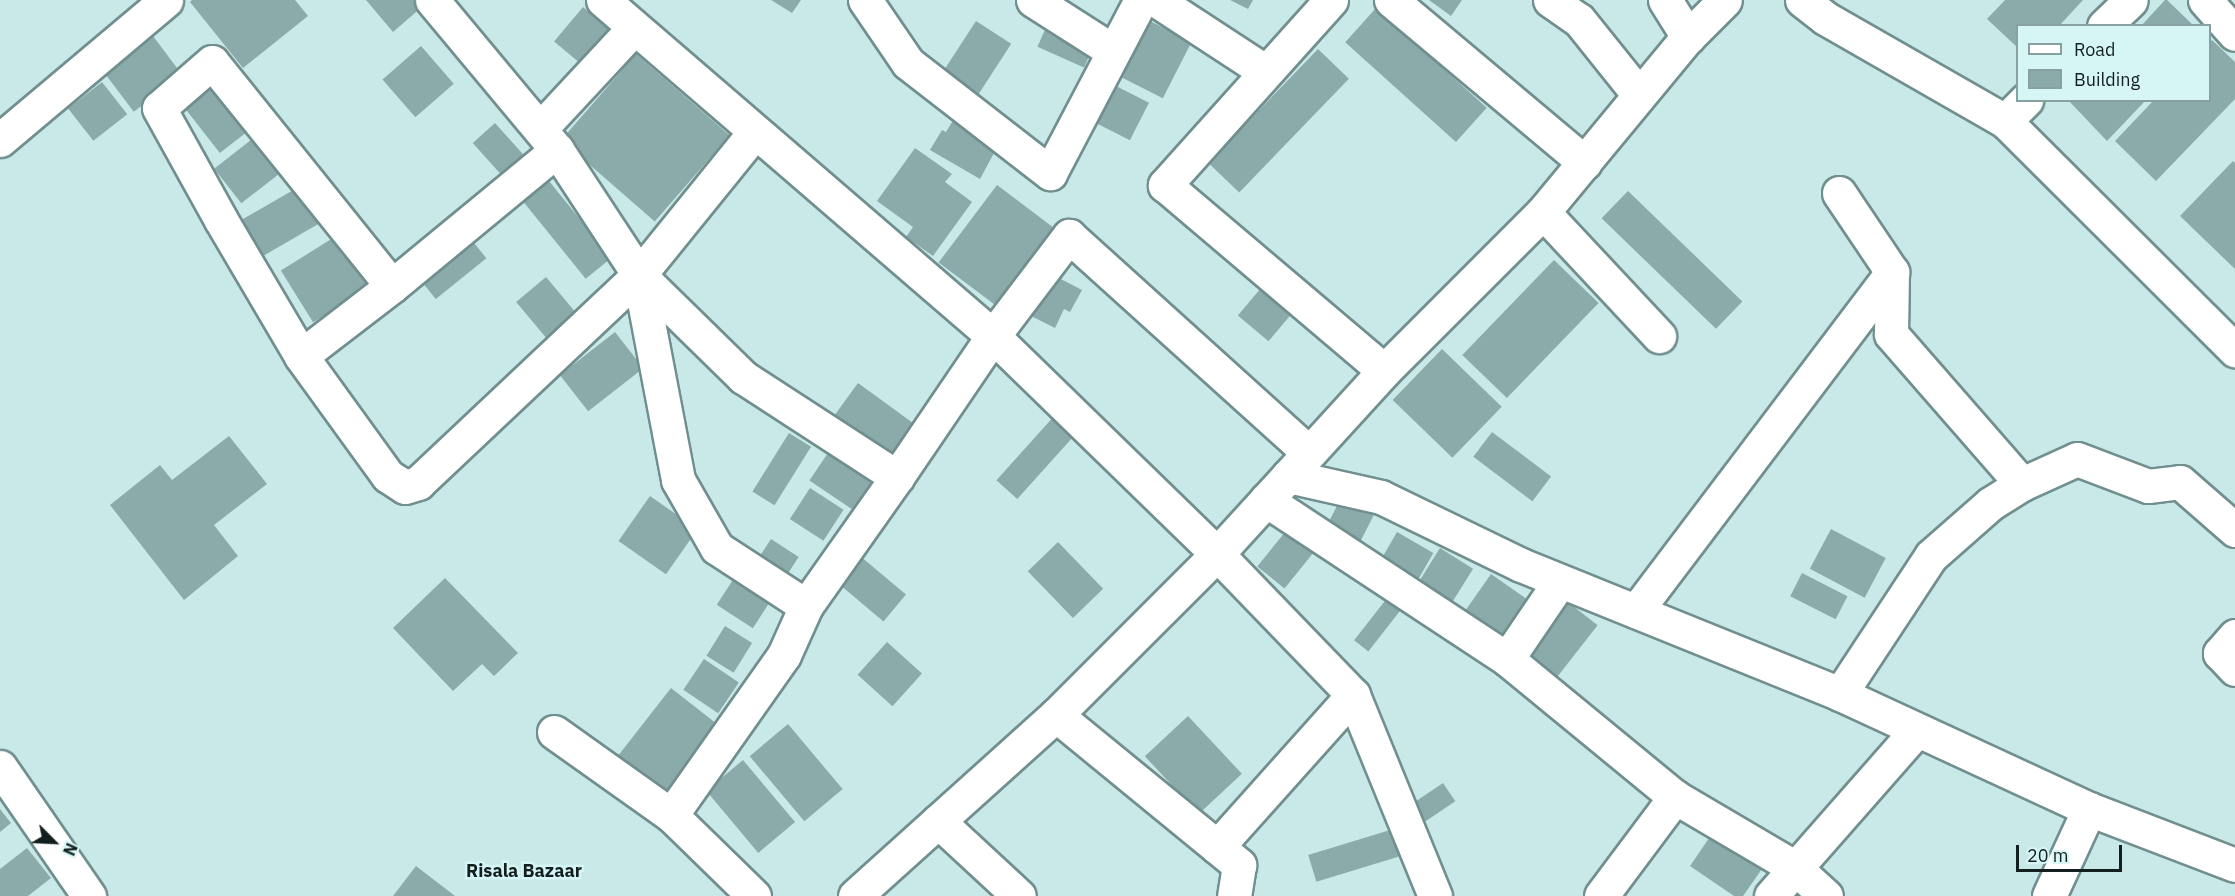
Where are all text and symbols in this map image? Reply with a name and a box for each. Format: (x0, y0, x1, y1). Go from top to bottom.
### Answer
legend (2016, 24, 2211, 102)
text: Road (2074, 38, 2115, 61)
text: Building (2074, 68, 2140, 91)
north arrow (24, 812, 84, 872)
scale bar (2019, 833, 2126, 871)
text: N (59, 840, 82, 859)
text: 20 m (2027, 844, 2069, 867)
district label: Risala Bazaar (466, 860, 582, 882)

